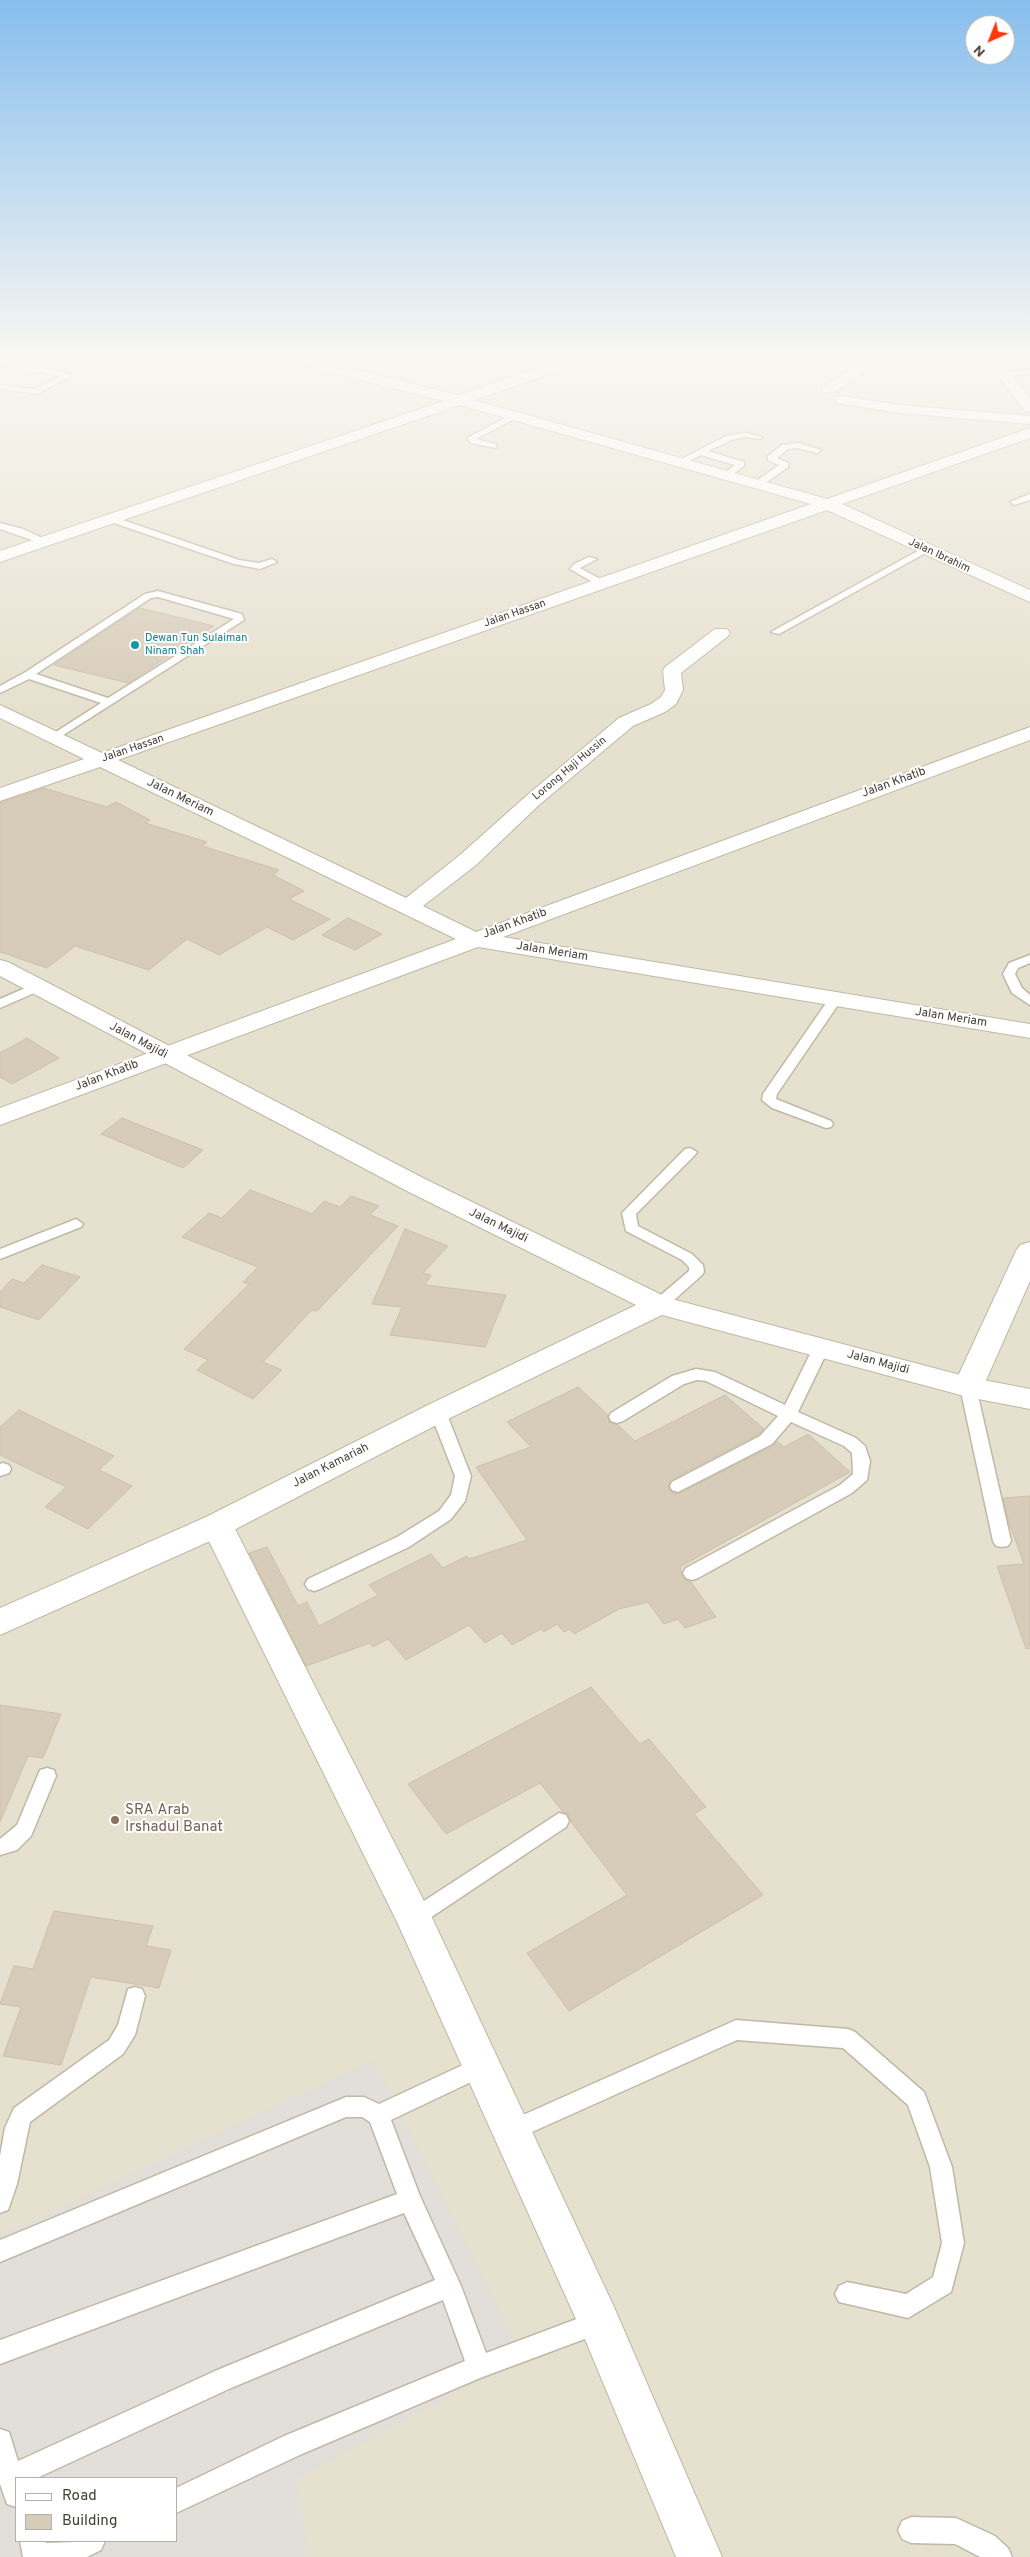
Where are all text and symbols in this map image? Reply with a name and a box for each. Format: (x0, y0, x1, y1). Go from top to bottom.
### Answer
north arrow (965, 15, 1015, 65)
text: N (970, 41, 989, 60)
street label: Jalan Ibrahim (906, 536, 972, 576)
street label: Jalan Hassan (482, 597, 548, 631)
place label: Dewan Tun Sulaiman Ninam Shah (145, 632, 247, 658)
marker: Dewan Tun Sulaiman Ninam Shah (129, 639, 141, 651)
street label: Jalan Hassan (100, 732, 166, 766)
street label: Lorong Haji Hussin (530, 734, 610, 804)
street label: Jalan Khatib (860, 765, 928, 801)
street label: Jalan Meriam (144, 776, 216, 820)
street label: Jalan Khatib (481, 906, 549, 942)
street label: Jalan Meriam (515, 939, 589, 965)
street label: Jalan Meriam (914, 1005, 988, 1031)
street label: Jalan Majidi (106, 1020, 170, 1062)
street label: Jalan Khatib (73, 1057, 141, 1095)
street label: Jalan Majidi (466, 1206, 530, 1246)
street label: Jalan Majidi (845, 1348, 911, 1378)
street label: Jalan Kamariah (290, 1441, 372, 1491)
place label: SRA Arab Irshadul Banat (125, 1802, 223, 1837)
marker: SRA Arab Irshadul Banat (109, 1814, 121, 1826)
legend (15, 2477, 178, 2542)
text: Road (62, 2487, 97, 2506)
text: Building (62, 2512, 117, 2531)

